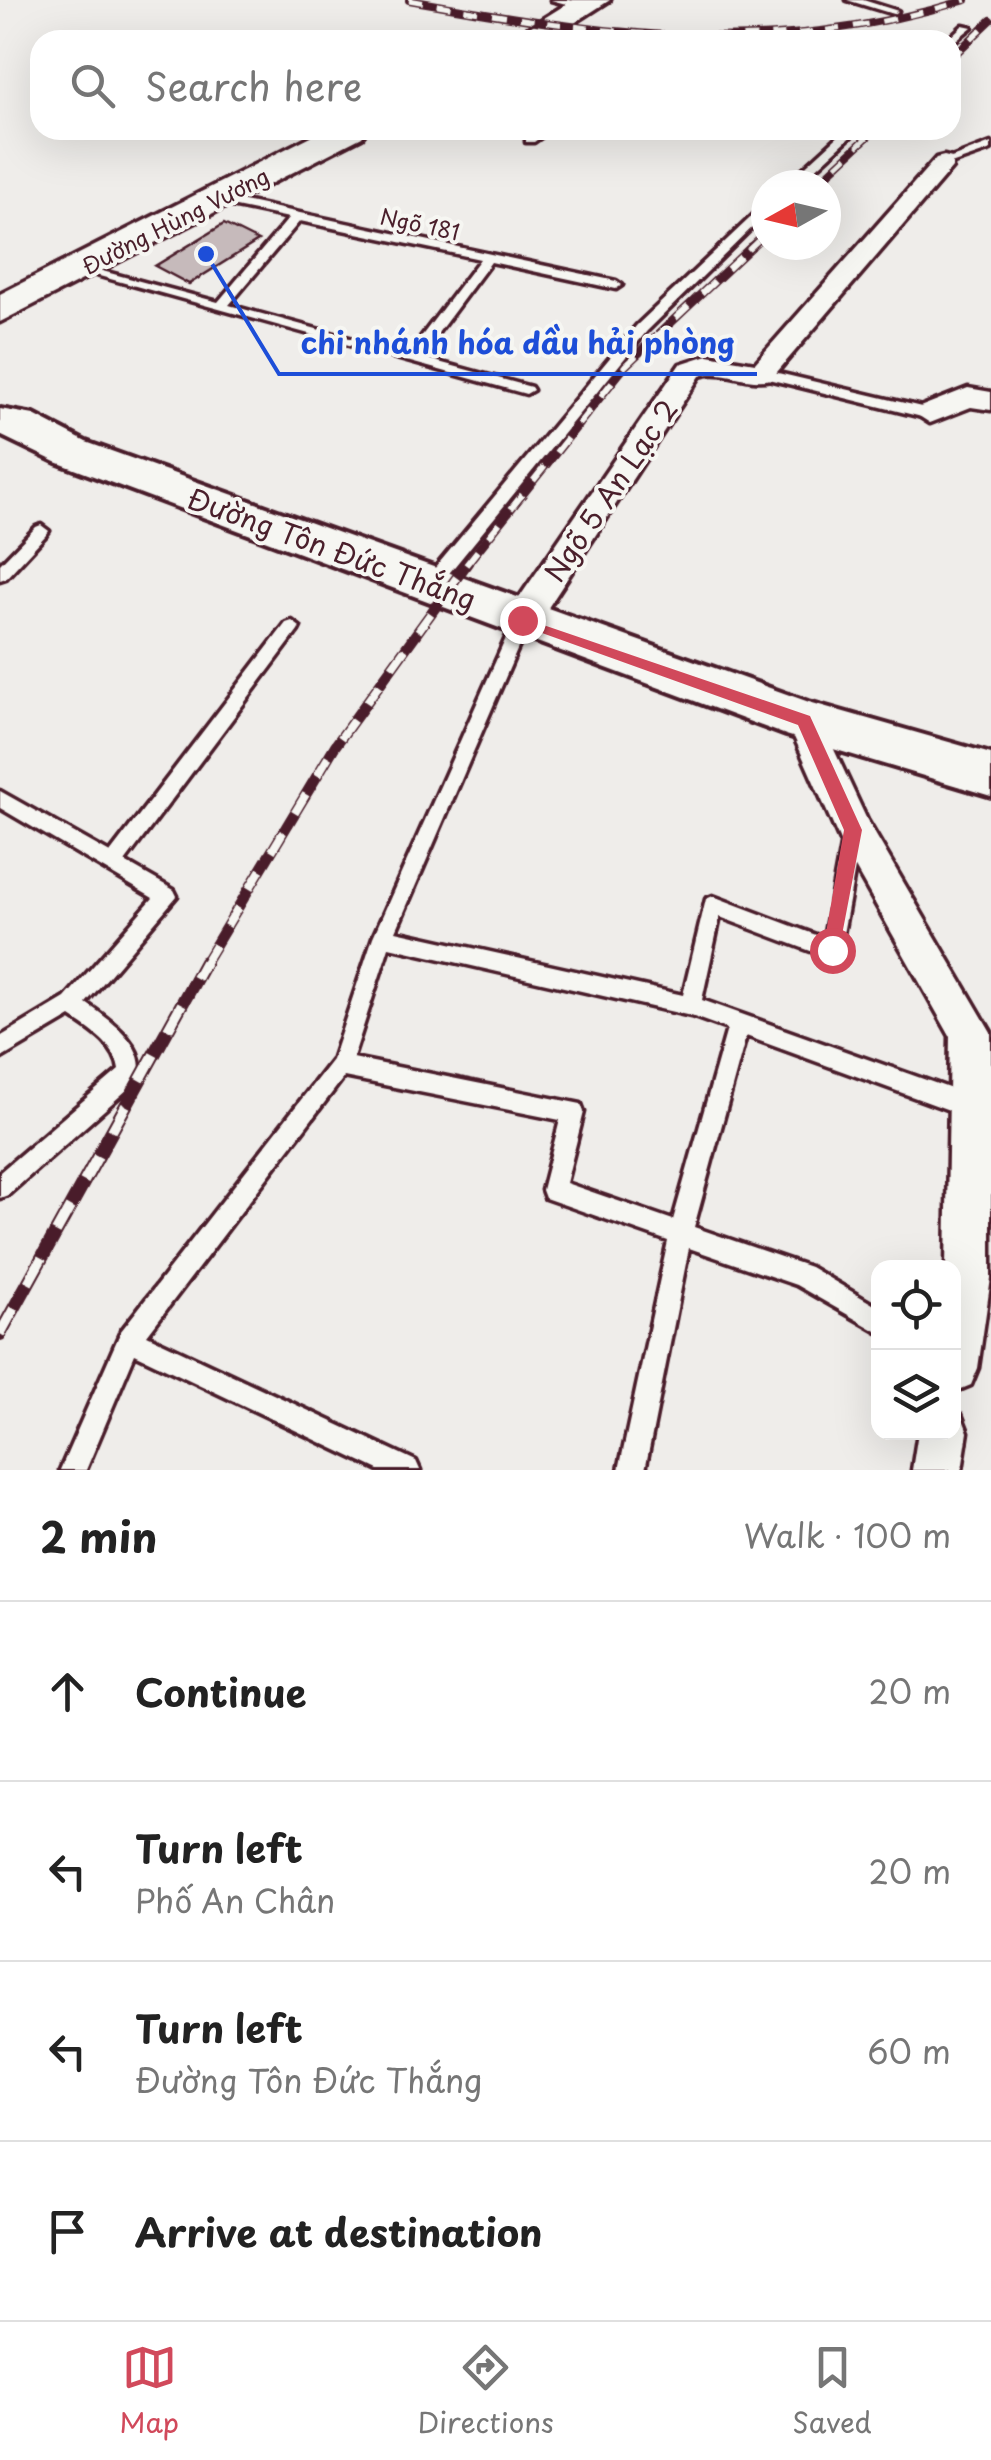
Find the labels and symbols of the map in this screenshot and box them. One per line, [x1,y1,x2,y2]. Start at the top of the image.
street label: Đường Hùng Vương [76,159,274,281]
north arrow [751,170,841,260]
street label: Ngõ 181 [377,199,463,247]
callout: chi nhánh hóa dầu hải phòng [279,314,757,374]
text: chi nhánh hóa dầu hải phòng [301,319,735,364]
street label: Ngõ 5 An Lạc 2 [533,390,687,590]
street label: Đường Tôn Đức Thắng [182,476,482,620]
route end [500,598,546,644]
route start [810,928,856,974]

